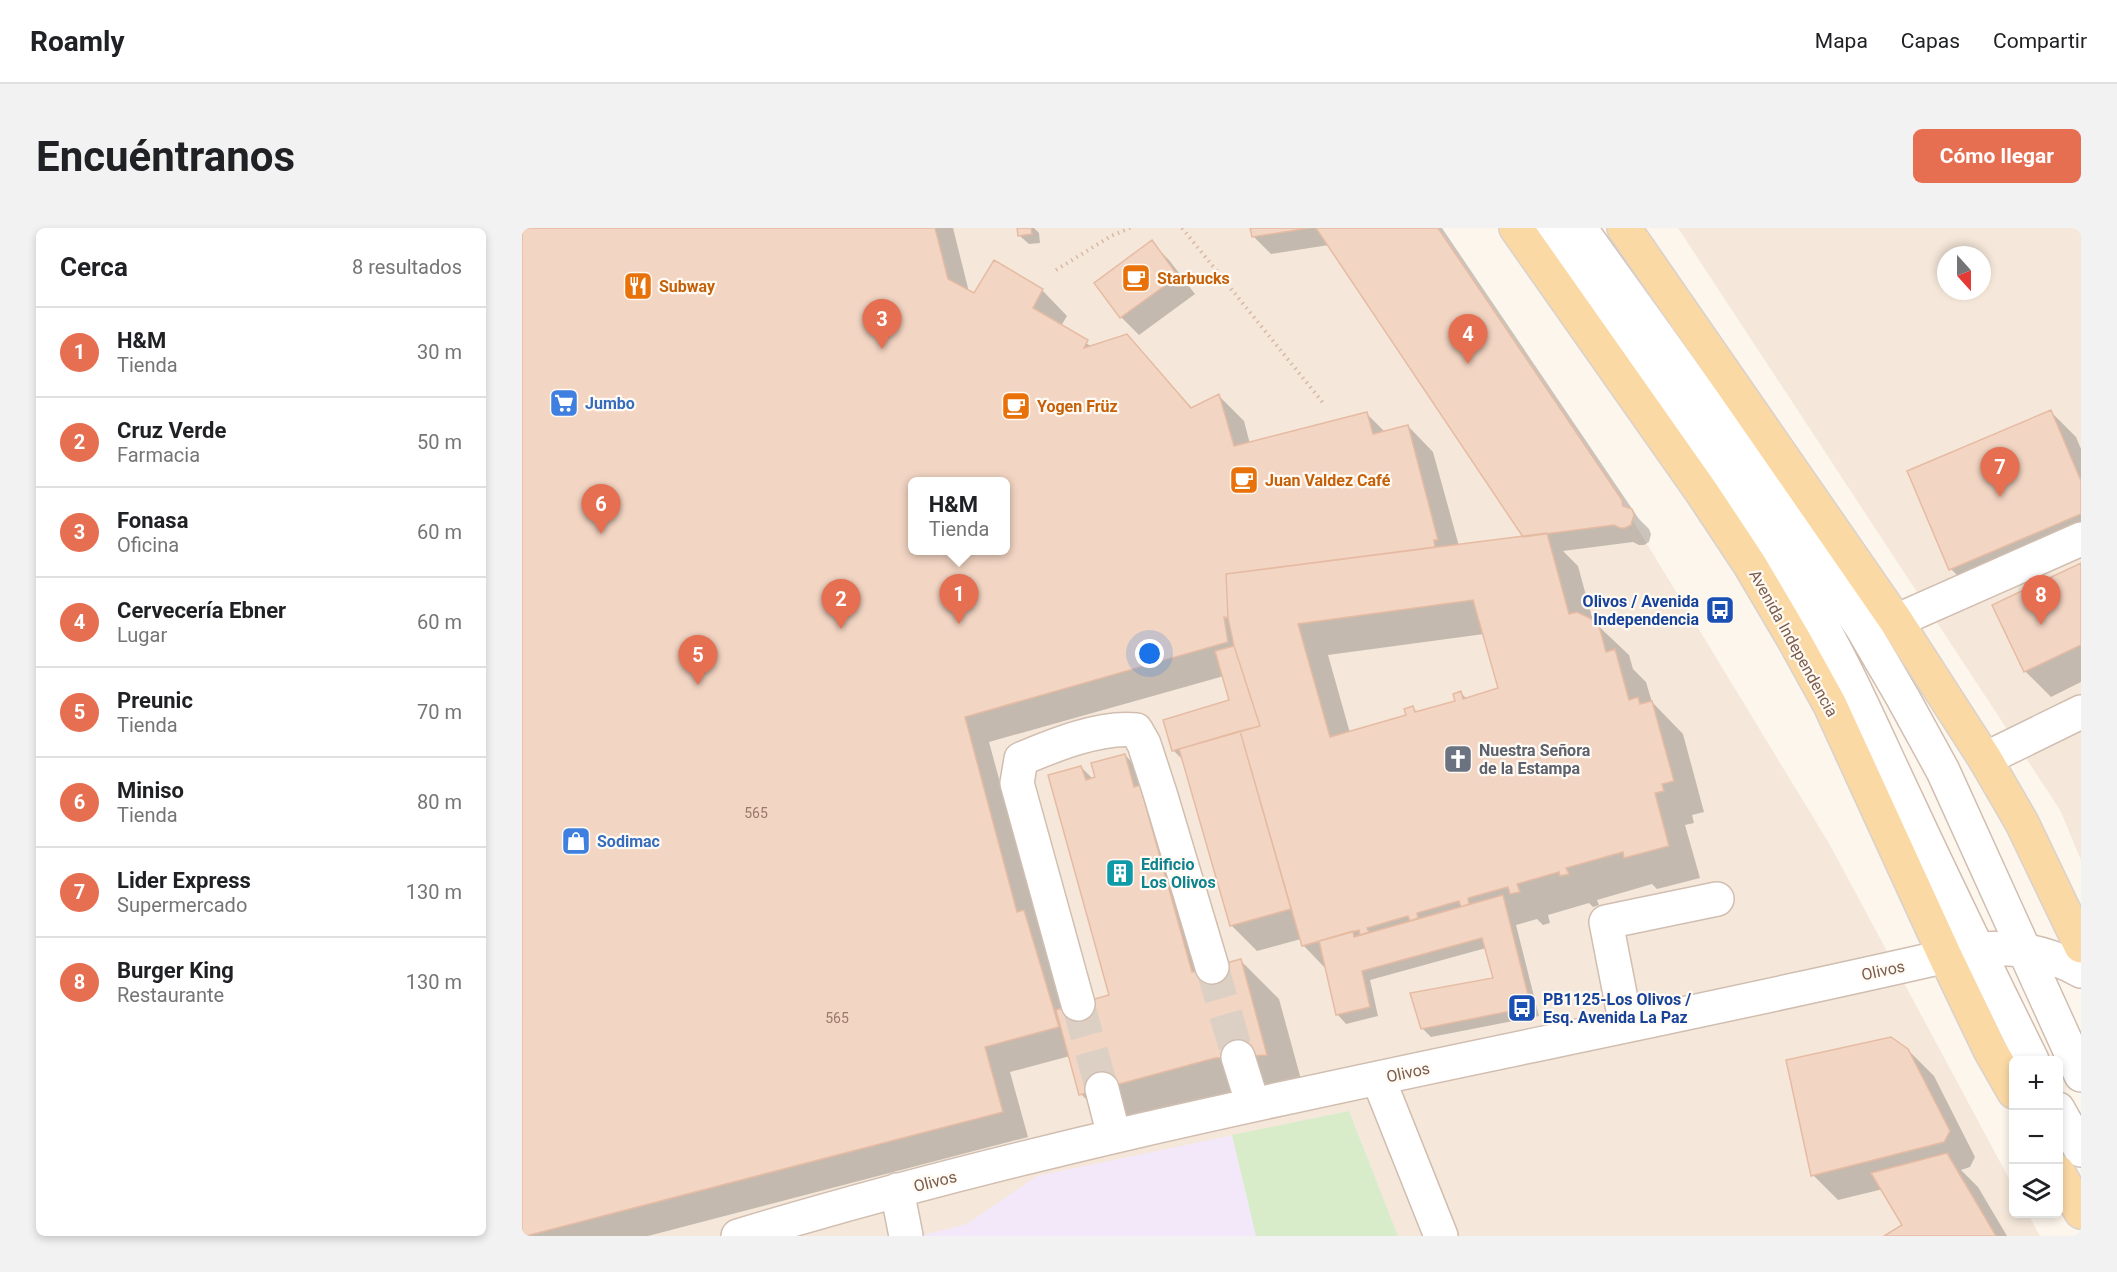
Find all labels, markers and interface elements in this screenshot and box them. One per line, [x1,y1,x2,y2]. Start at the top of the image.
text: Roamly [30,25,125,58]
text: Mapa [1815,29,1868,53]
text: Capas [1901,29,1960,53]
text: Compartir [1993,29,2087,53]
button: Cómo llegar [1913,129,2081,183]
text: Encuéntranos [36,132,295,181]
north arrow [1937,246,1991,300]
text: Cerca [60,252,128,282]
text: 8 resultados [352,255,462,279]
cafe icon: Starbucks [1120,262,1152,294]
place label: Starbucks [1157,269,1230,288]
restaurant icon: Subway [622,270,654,302]
place label: Subway [659,277,716,296]
pin: 3 [862,300,902,349]
pin: 4 [1448,314,1488,364]
text: H&M [117,328,166,353]
text: 1 [74,340,85,364]
text: 30 m [417,340,462,364]
text: Tienda [117,353,178,377]
supermarket icon: Jumbo [548,387,580,419]
cafe icon: Yogen Früz [1000,390,1032,422]
place label: Jumbo [585,394,635,413]
place label: Yogen Früz [1037,397,1118,416]
text: Cruz Verde [117,418,226,443]
text: 2 [74,430,85,454]
text: 50 m [417,430,462,454]
text: Farmacia [117,443,200,467]
pin: 7 [1980,448,2020,497]
cafe icon: Juan Valdez Café [1228,464,1260,496]
place label: Juan Valdez Café [1265,471,1391,490]
popup [908,477,1010,555]
pin: 6 [582,484,620,534]
text: H&M [929,492,978,517]
text: Fonasa [117,508,188,533]
text: Tienda [929,517,989,541]
text: 3 [74,520,85,544]
text: 60 m [417,520,462,544]
text: Oficina [117,533,179,557]
street label: Avenida Independencia [1745,567,1842,720]
pin: 1 [940,574,978,624]
pin: 8 [2022,576,2060,625]
pin: 2 [822,580,860,629]
place label: Olivos / Avenida Independencia [1583,592,1699,629]
bus stop icon: Olivos / Avenida Independencia [1704,594,1736,626]
text: Cervecería Ebner [117,598,286,623]
text: 4 [74,610,85,634]
text: 60 m [417,610,462,634]
text: Lugar [117,623,167,647]
pin: 5 [678,636,717,685]
your location [1135,639,1164,668]
text: Preunic [117,688,193,713]
text: 5 [74,700,85,724]
text: 70 m [417,700,462,724]
text: Tienda [117,713,178,737]
place label: Nuestra Señora de la Estampa [1479,741,1591,778]
church icon: Nuestra Señora de la Estampa [1442,743,1474,775]
text: Miniso [117,778,184,803]
text: 6 [74,790,85,814]
text: 80 m [417,790,462,814]
text: Tienda [117,803,178,827]
house number: 565 [744,805,768,821]
shop icon: Sodimac [560,825,592,857]
place label: Sodimac [597,832,660,851]
place label: Edificio Los Olivos [1141,855,1216,892]
building icon: Edificio Los Olivos [1104,857,1136,889]
text: Lider Express [117,868,251,893]
text: 7 [74,880,85,904]
text: 130 m [406,880,462,904]
text: Supermercado [117,893,247,917]
street label: Olivos [1860,957,1907,984]
text: Burger King [117,958,234,983]
text: 8 [74,970,85,994]
text: 130 m [406,970,462,994]
text: Restaurante [117,983,224,1007]
place label: PB1125-Los Olivos / Esq. Avenida La Paz [1543,990,1691,1027]
bus stop icon: PB1125-Los Olivos / Esq. Avenida La Paz [1506,992,1538,1024]
house number: 565 [825,1010,849,1026]
map controls [2009,1056,2063,1218]
button: + [2009,1056,2063,1110]
street label: Olivos [1385,1059,1432,1086]
button: − [2009,1110,2063,1164]
button: layers [2009,1164,2063,1218]
street label: Olivos [912,1167,959,1196]

